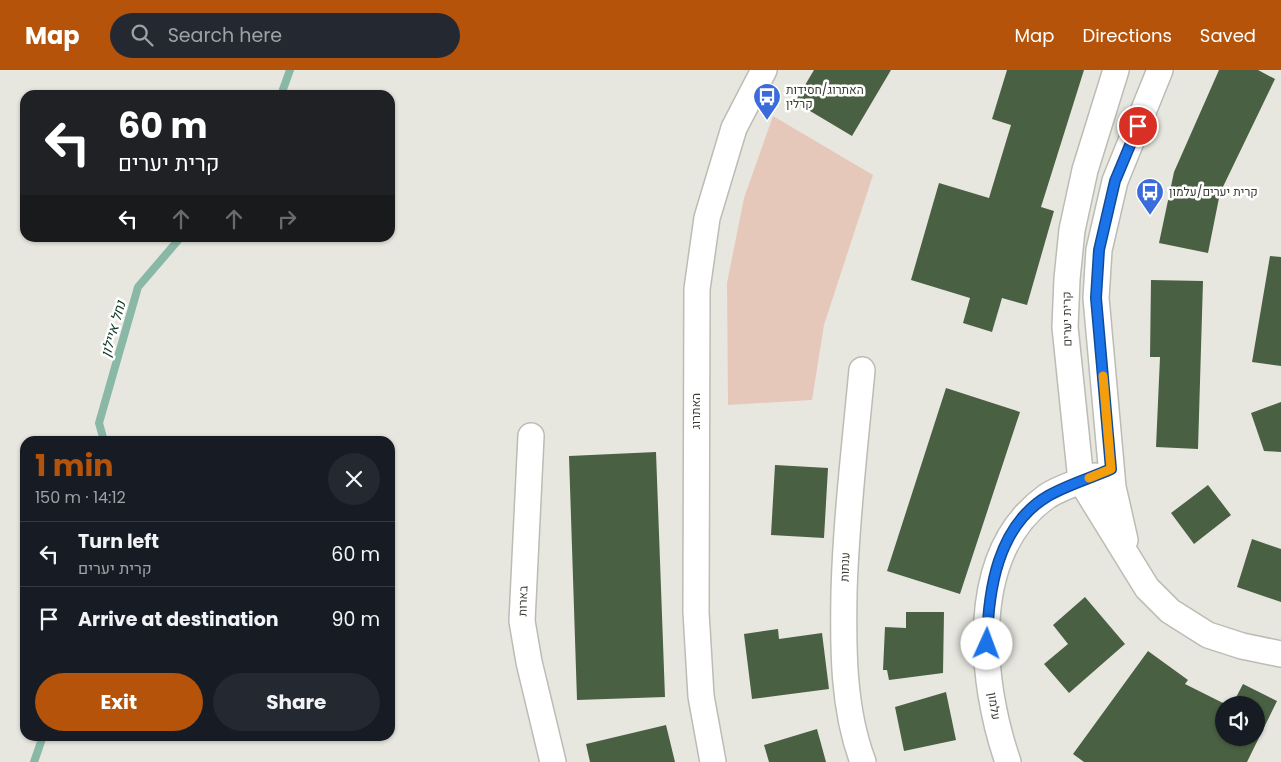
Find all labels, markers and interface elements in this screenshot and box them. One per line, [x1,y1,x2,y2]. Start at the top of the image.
search box [110,13,460,58]
text: Map [25,19,80,52]
icon: search [128,21,156,49]
text: Search here [168,22,282,49]
text: Map [1015,23,1054,48]
text: Directions [1082,23,1172,48]
text: Saved [1200,23,1256,48]
place label: האתרוג/חסידות קרלין [786,81,864,112]
bus stop icon: האתרוג/חסידות קרלין [752,82,782,121]
text: 60 m [118,101,208,150]
pin [1117,105,1159,147]
icon: left [35,110,100,175]
icon: arrive [1124,112,1152,140]
text: קרית יערים [118,148,220,179]
bus stop icon: קרית יערים/עלמון [1135,177,1165,216]
place label: קרית יערים/עלמון [1169,183,1258,200]
icon: left [114,205,142,233]
icon: ahead [167,205,195,233]
icon: ahead [220,205,248,233]
icon: right [273,205,301,233]
street label: קרית יערים [1058,291,1075,347]
water label: נחל איילון [95,298,131,359]
street label: האתרוג [687,393,704,429]
text: 1 min [35,444,113,487]
button: close [328,453,380,505]
text: 150 m · 14:12 [35,486,126,509]
text: Turn left [78,528,159,555]
icon: left [35,540,63,568]
text: 60 m [331,541,380,568]
street label: ענתות [835,552,854,582]
text: קרית יערים [78,557,152,580]
street label: בארות [513,585,532,617]
icon: arrive [35,605,63,633]
text: Arrive at destination [78,606,279,633]
text: 90 m [331,606,380,633]
position arrow [960,617,1012,669]
button: Exit [35,673,203,731]
button: Share [213,673,380,731]
street label: עלמון [984,691,1005,721]
map controls [1215,696,1265,746]
button: sound [1215,696,1265,746]

